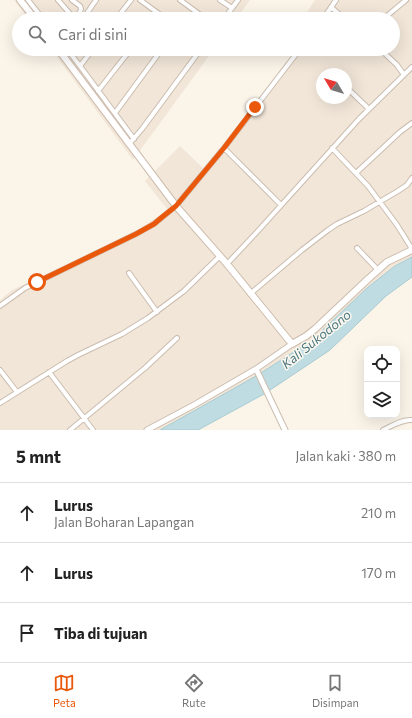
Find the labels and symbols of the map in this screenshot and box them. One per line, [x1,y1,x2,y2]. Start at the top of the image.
north arrow [316,68,352,104]
route end [246,98,264,116]
route start [28,273,46,291]
water label: Kali Sukodono [278,306,354,372]

